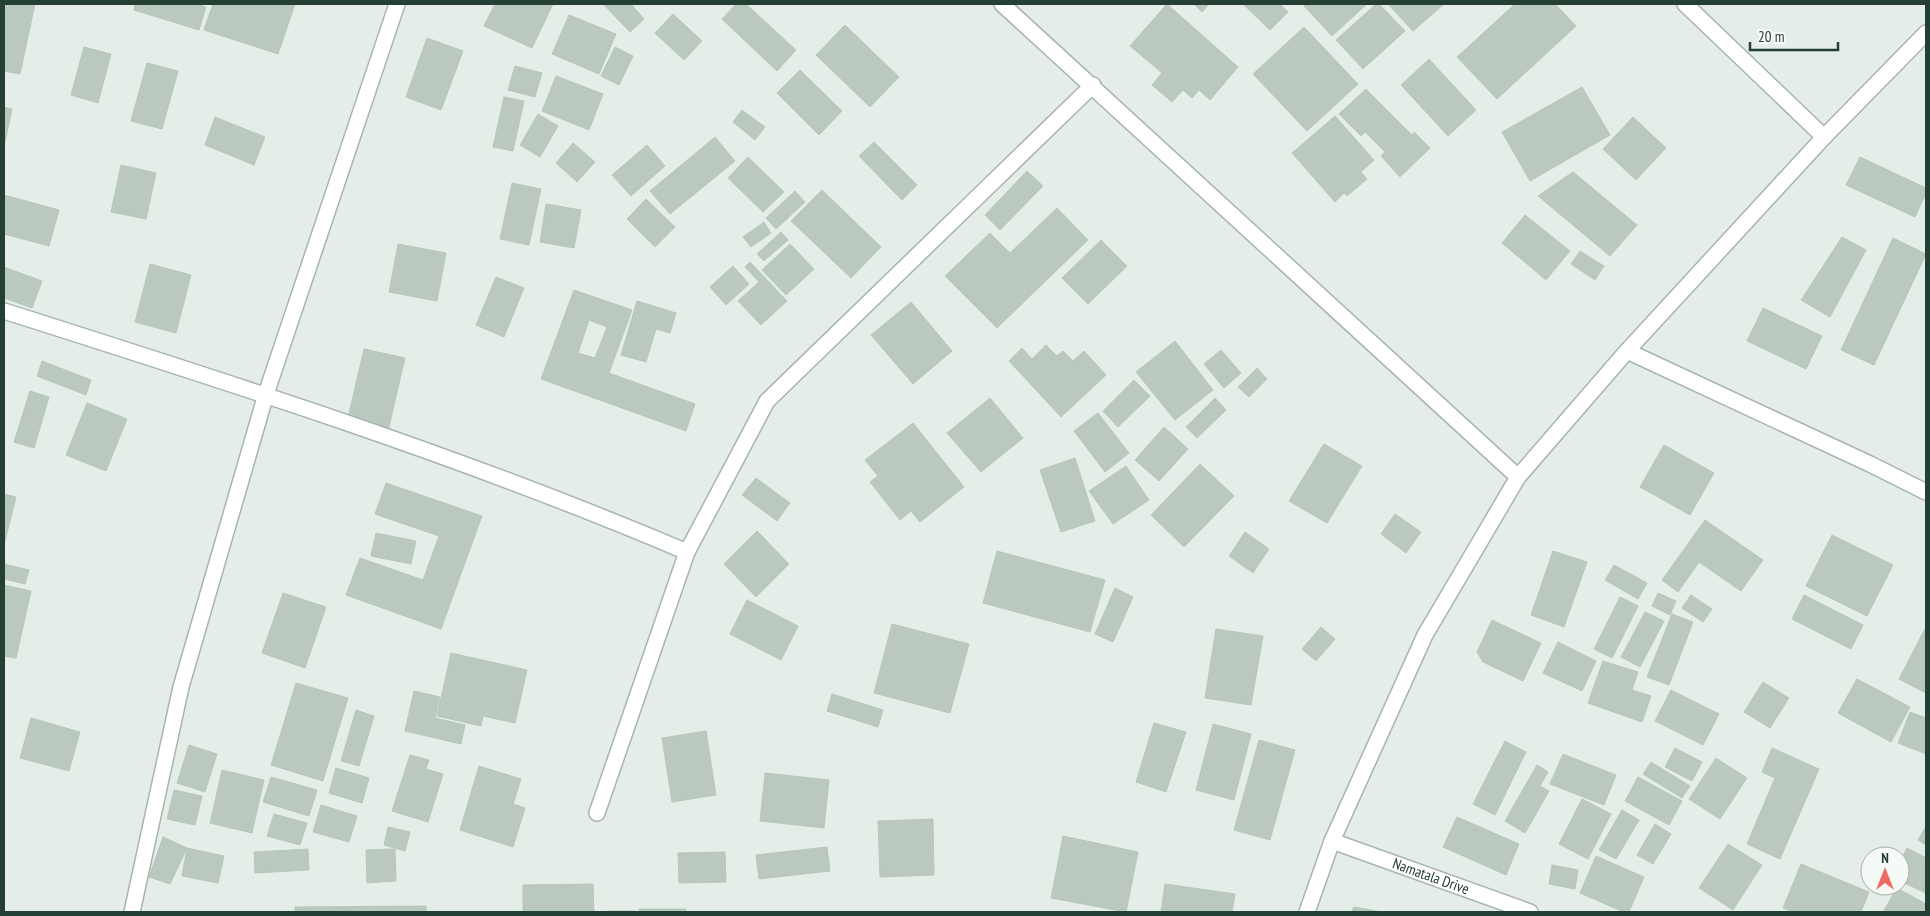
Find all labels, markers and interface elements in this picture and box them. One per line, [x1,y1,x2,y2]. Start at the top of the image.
scale bar [1750,20,1838,52]
text: 20 m [1758,27,1784,46]
north arrow [1860,846,1910,896]
text: N [1881,849,1889,867]
street label: Namatala Drive [1390,854,1472,898]

